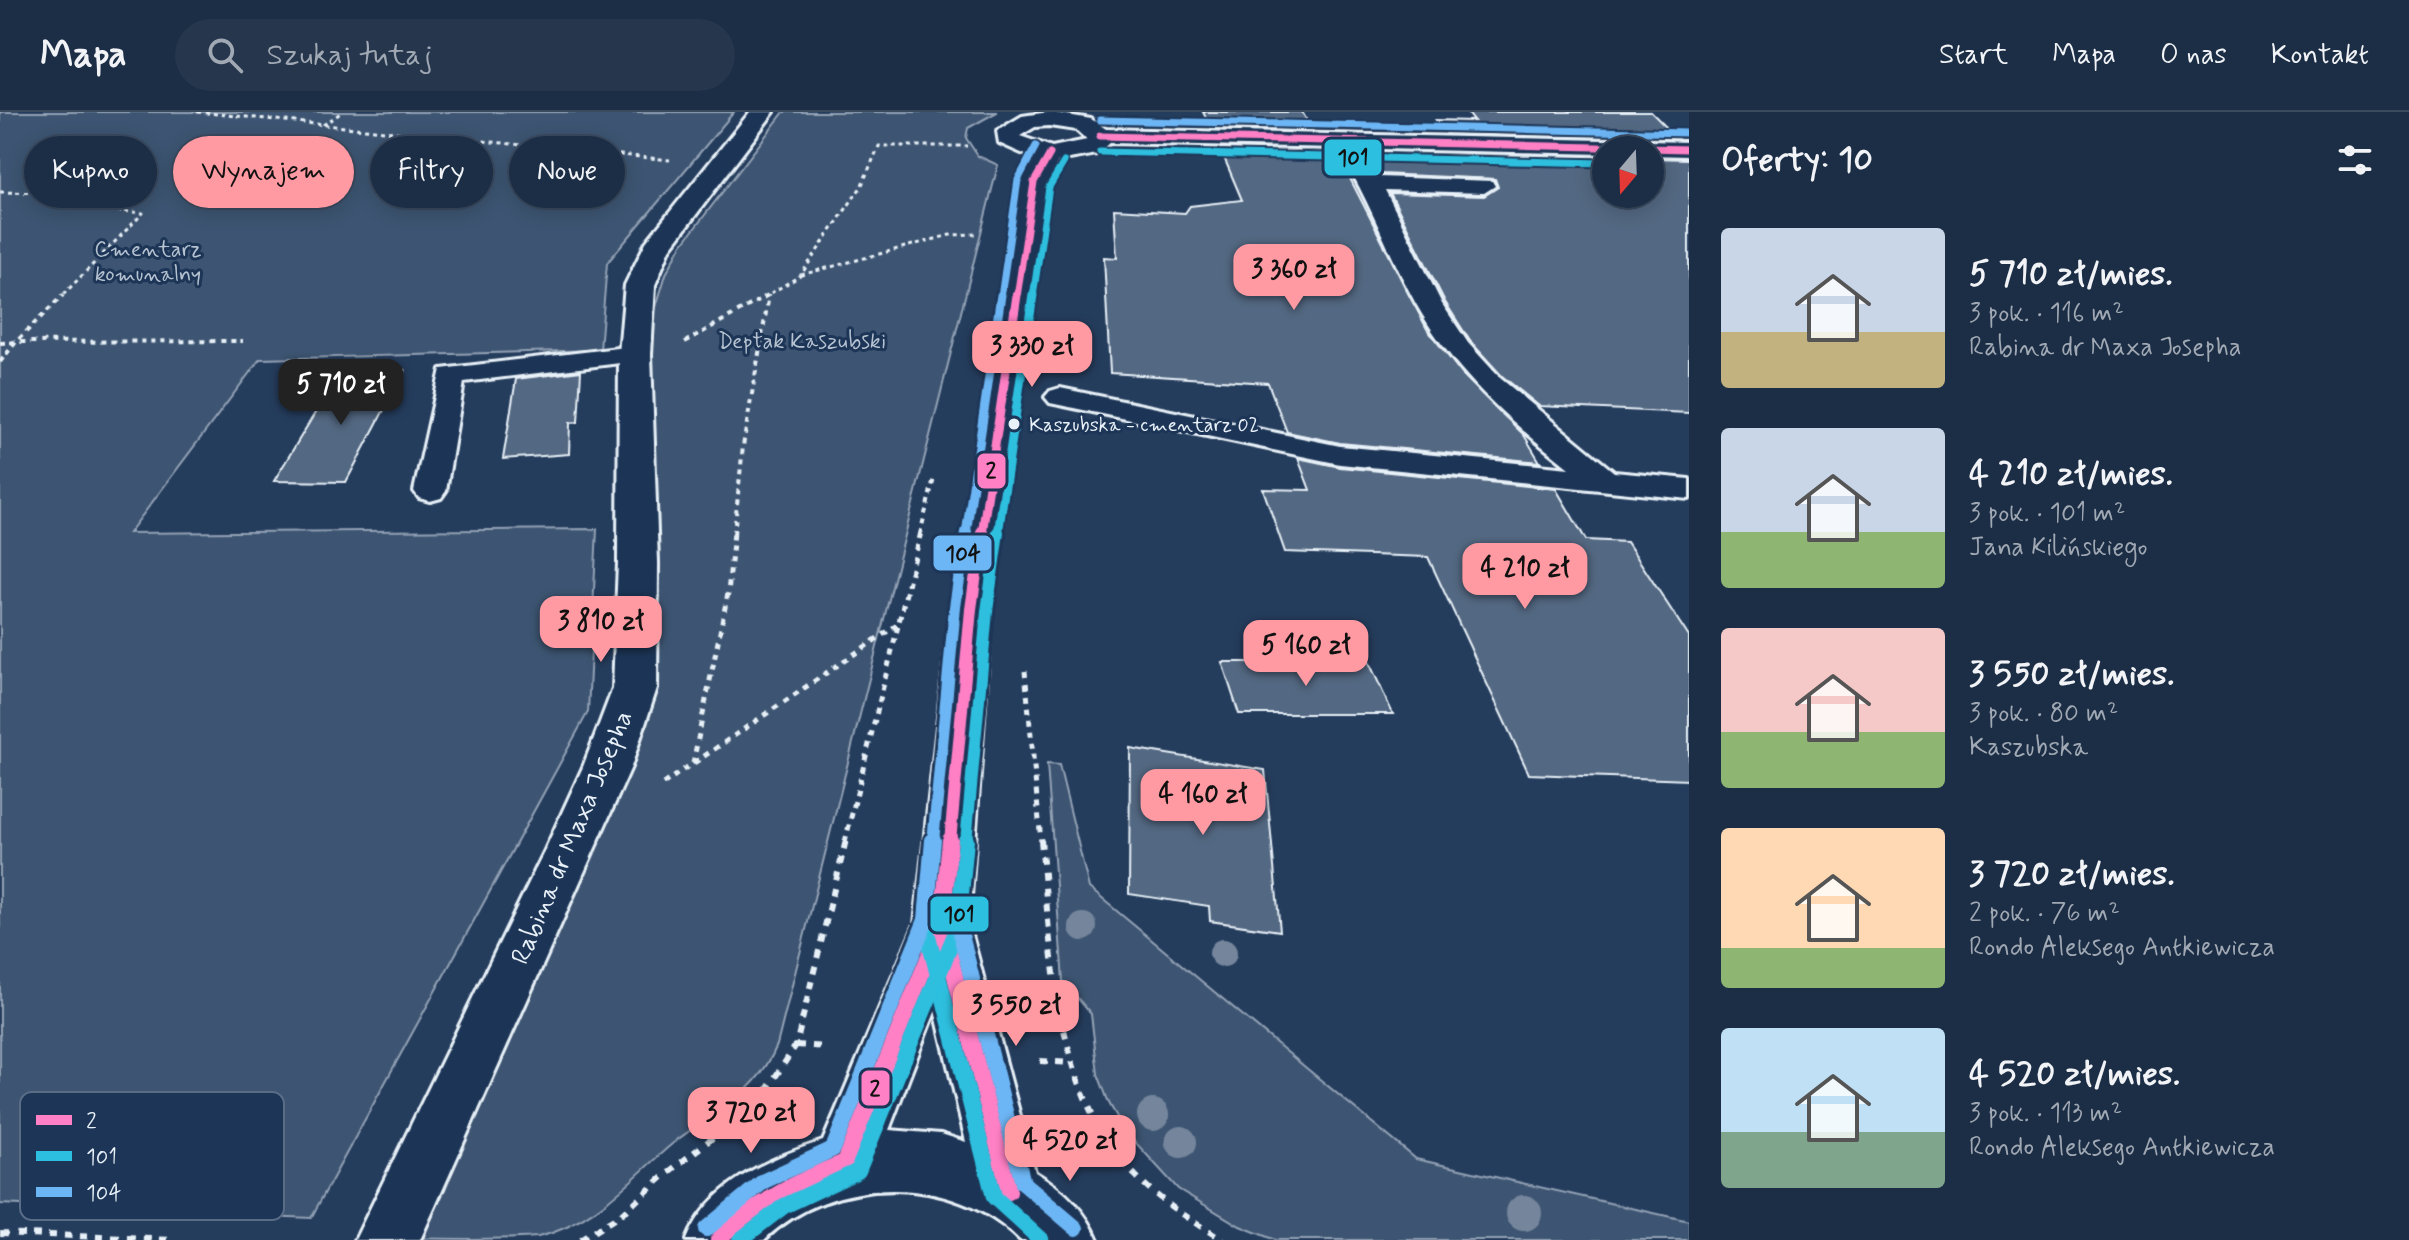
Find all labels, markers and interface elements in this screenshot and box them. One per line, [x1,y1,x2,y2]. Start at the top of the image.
search box [175,19,735,91]
text: Mapa [40,31,127,80]
icon: search [203,33,247,77]
text: Szukaj tutaj [267,36,433,75]
text: Start [1939,37,2008,74]
text: Mapa [2052,37,2116,74]
text: O nas [2160,37,2227,74]
text: Kontakt [2271,37,2369,74]
chip: Kupno [24,136,157,208]
chip: Wynajem [173,136,354,208]
chip: Filtry [370,136,493,208]
chip: Nowe [509,136,625,208]
north arrow [1592,136,1664,208]
map controls [1592,136,1664,208]
line badge: 101 [1323,138,1383,177]
text: Oferty: 10 [1721,138,1873,183]
icon: filters [2333,138,2377,182]
text: 101 [1338,145,1368,173]
park label: Cmentarz komunalny [94,236,202,289]
pin: 3 360 zł [1211,244,1377,312]
text: 5 710 zł/mies. [1969,252,2173,297]
text: 3 360 zł [1251,253,1337,287]
icon: home [1785,260,1881,356]
text: 3 pok. · 116 m² [1969,297,2124,331]
pin: 3 330 zł [949,321,1115,389]
park label: Deptak Kaszubski [718,328,886,356]
text: 3 330 zł [990,330,1074,364]
text: Rabina dr Maxa Josepha [1969,331,2242,365]
pin: 5 710 zł [258,359,424,427]
text: 5 710 zł [296,368,386,402]
place label: Kaszubska - cmentarz 02 [1029,412,1259,439]
marker: Kaszubska - cmentarz 02 [1006,416,1022,432]
line badge: 2 [976,452,1007,490]
text: 4 210 zł/mies. [1969,452,2173,497]
text: 2 [986,458,997,486]
icon: home [1785,460,1881,556]
text: 3 pok. · 101 m² [1969,497,2125,531]
text: Jana Kilińskiego [1969,531,2148,565]
line badge: 104 [932,534,993,572]
text: 104 [945,541,981,569]
pin: 4 210 zł [1442,543,1608,611]
text: 4 210 zł [1480,552,1570,586]
pin: 3 810 zł [518,596,684,664]
text: 3 810 zł [558,605,644,639]
pin: 5 160 zł [1223,620,1389,688]
text: 5 160 zł [1261,629,1351,663]
text: 3 550 zł/mies. [1969,652,2174,697]
icon: home [1785,660,1881,756]
text: 3 pok. · 80 m² [1969,697,2118,731]
street label: Rabina dr Maxa Josepha [504,706,642,970]
text: Kaszubska [1969,731,2088,765]
pin: 4 160 zł [1120,769,1286,837]
text: 4 160 zł [1159,778,1247,812]
text: 3 720 zł/mies. [1969,852,2175,897]
icon: home [1785,860,1881,956]
line badge: 101 [929,895,990,933]
text: 2 pok. · 76 m² [1969,897,2120,931]
text: 101 [944,902,974,930]
text: Rondo Aleksego Antkiewicza [1969,931,2275,965]
pin: 3 550 zł [933,980,1099,1048]
text: 3 550 zł [971,989,1061,1023]
text: 4 520 zł/mies. [1969,1052,2180,1097]
icon: home [1785,1060,1881,1156]
line badge: 2 [860,1069,891,1107]
text: 2 [870,1076,881,1104]
pin: 3 720 zł [668,1087,834,1155]
legend [20,1092,284,1220]
text: 3 720 zł [706,1096,796,1130]
text: 3 pok. · 113 m² [1969,1097,2122,1131]
text: 2 [86,1108,97,1136]
pin: 4 520 zł [987,1115,1153,1183]
text: 4 520 zł [1023,1124,1117,1158]
text: Rondo Aleksego Antkiewicza [1969,1131,2275,1165]
text: 101 [86,1144,117,1172]
text: 104 [86,1180,121,1208]

